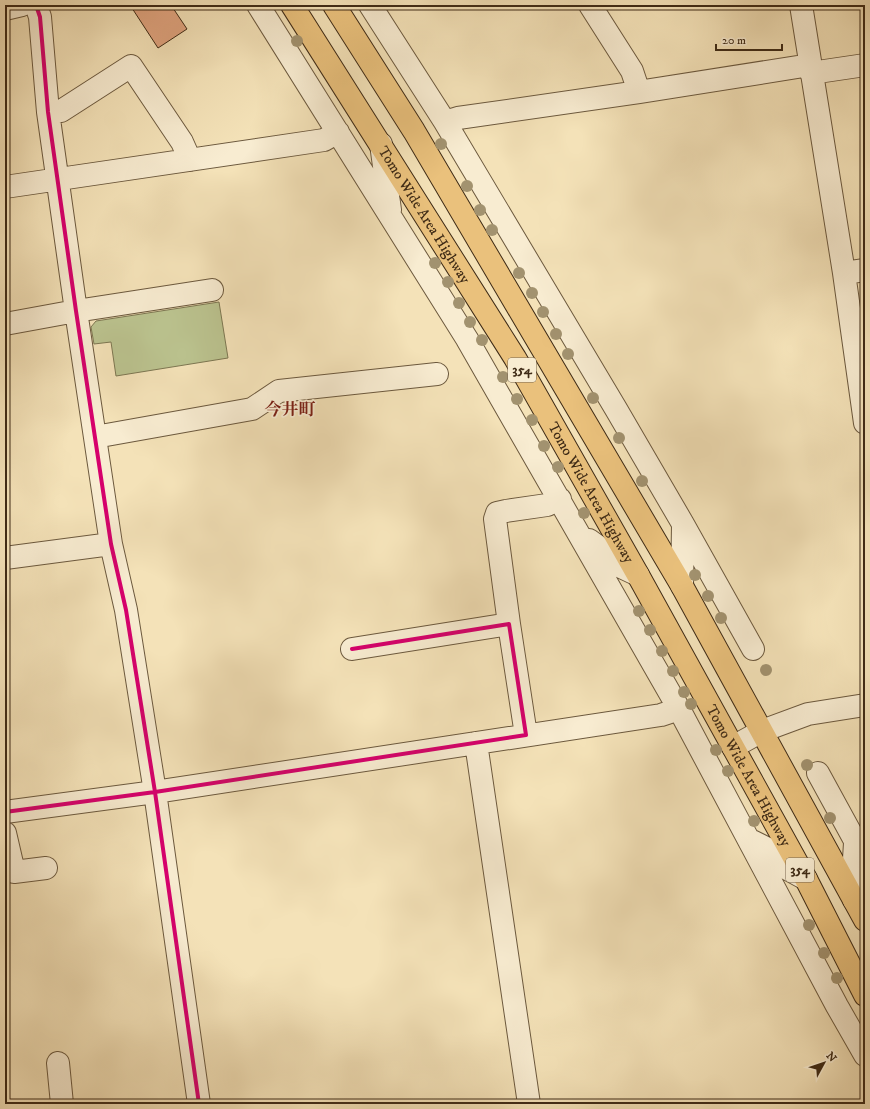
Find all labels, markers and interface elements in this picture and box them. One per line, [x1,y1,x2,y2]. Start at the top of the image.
scale bar [716,26,782,52]
text: 20 m [722,33,746,48]
street label: Tomo Wide Area Highway [374,142,475,288]
road number: 354 [508,358,536,382]
district label: 今井町 [265,399,316,421]
street label: Tomo Wide Area Highway [544,419,639,567]
street label: Tomo Wide Area Highway [702,701,796,850]
road number: 354 [786,858,814,882]
north arrow [804,1043,844,1083]
text: N [823,1049,839,1065]

